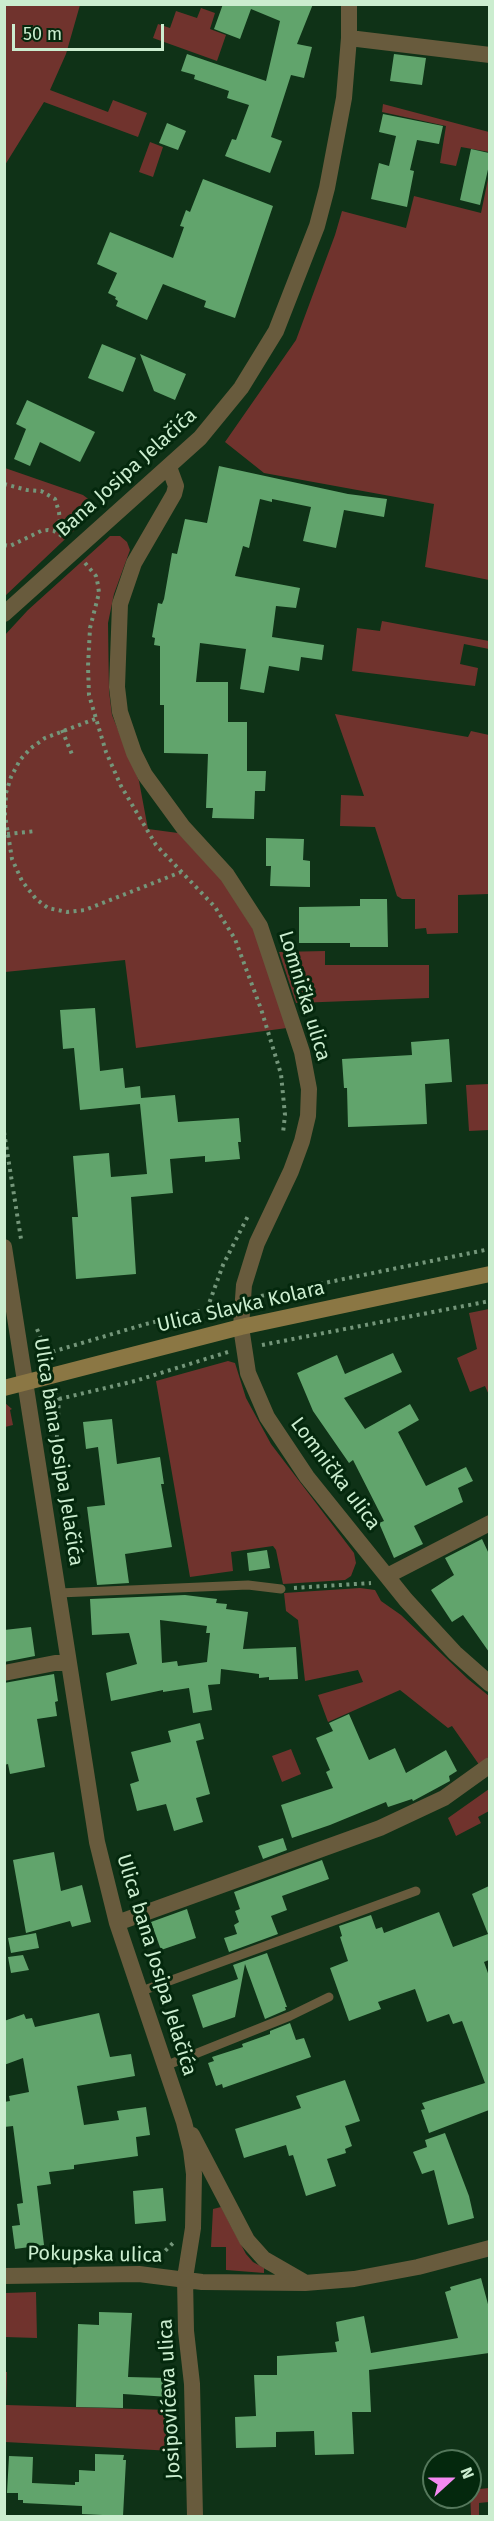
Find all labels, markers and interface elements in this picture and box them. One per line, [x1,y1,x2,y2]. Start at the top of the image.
scale bar [15,12,166,50]
text: 50 m [23,23,62,45]
street label: Bana Josipa Jelačića [52,404,202,542]
street label: Lomnička ulica [273,928,335,1064]
street label: Ulica Slavka Kolara [155,1276,327,1338]
street label: Ulica bana Josipa Jelačića [28,1336,88,1568]
street label: Lomnička ulica [285,1413,385,1535]
street label: Ulica bana Josipa Jelačića [111,1851,201,2079]
street label: Pokupska ulica [27,2242,163,2268]
street label: Josipovićeva ulica [154,2318,186,2480]
north arrow [422,2449,482,2509]
text: N [457,2465,478,2481]

